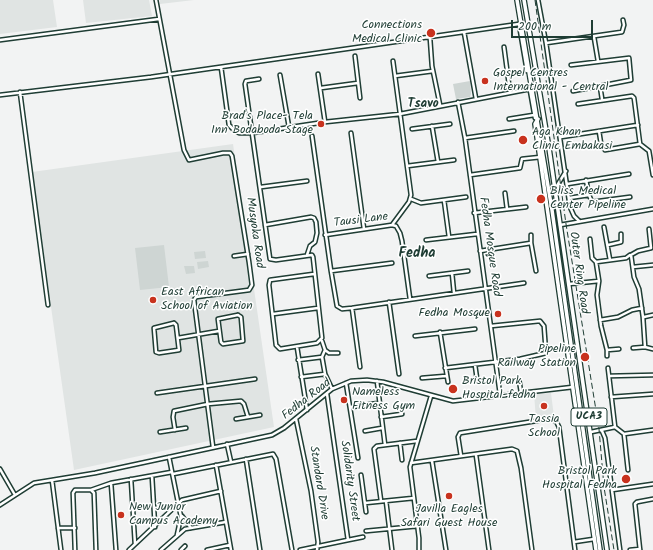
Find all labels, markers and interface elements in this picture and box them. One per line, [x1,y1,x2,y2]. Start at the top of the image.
scale bar [513,12,595,38]
text: 200 m [518,17,551,36]
place label: Connections Medical Clinic [352,19,422,47]
marker: Connections Medical Clinic [425,27,437,39]
place label: Gospel Centres International - Central [493,67,608,95]
marker: Gospel Centres International - Central [480,76,490,86]
district label: Tsavo [407,97,439,113]
place label: Brad's Place- Tela Inn Bodaboda Stage [211,110,313,138]
marker: Brad's Place- Tela Inn Bodaboda Stage [316,119,326,129]
place label: Aga Khan Clinic Embakasi [532,126,612,154]
marker: Aga Khan Clinic Embakasi [517,134,529,146]
place label: Bliss Medical Center Pipeline [550,185,626,213]
marker: Bliss Medical Center Pipeline [535,193,547,205]
street label: Fedha Mosque Road [475,196,503,298]
street label: Musyoka Road [242,197,266,269]
street label: Tausi Lane [333,211,389,231]
street label: Outer Ring Road [565,231,591,315]
district label: Fedha [399,247,435,263]
place label: East African School of Aviation [161,286,253,314]
marker: East African School of Aviation [148,295,158,305]
place label: Fedha Mosque [419,307,490,321]
marker: Fedha Mosque [493,309,503,319]
place label: Pipeline Railway Station [497,343,576,371]
marker: Pipeline Railway Station [579,351,591,363]
place label: Bristol Park Hospital-fedha [462,375,536,403]
street label: Fedha Road [279,376,335,424]
marker: Bristol Park Hospital-fedha [447,383,459,395]
place label: Nameless Fitness Gym [352,386,415,414]
marker: Nameless Fitness Gym [339,395,349,405]
marker: Tassia School [539,401,549,411]
road number: UCA3 [571,408,607,426]
place label: Tassia School [528,413,560,441]
street label: Solidarity Street [336,440,362,522]
street label: Standard Drive [305,445,331,521]
place label: Bristol Park Hospital Fedha [542,465,617,493]
marker: Bristol Park Hospital Fedha [620,473,632,485]
marker: Javilla Eagles Safari Guest House [444,491,454,501]
place label: New Junior Campus Academy [129,501,218,529]
place label: Javilla Eagles Safari Guest House [401,503,497,531]
marker: New Junior Campus Academy [116,510,126,520]

